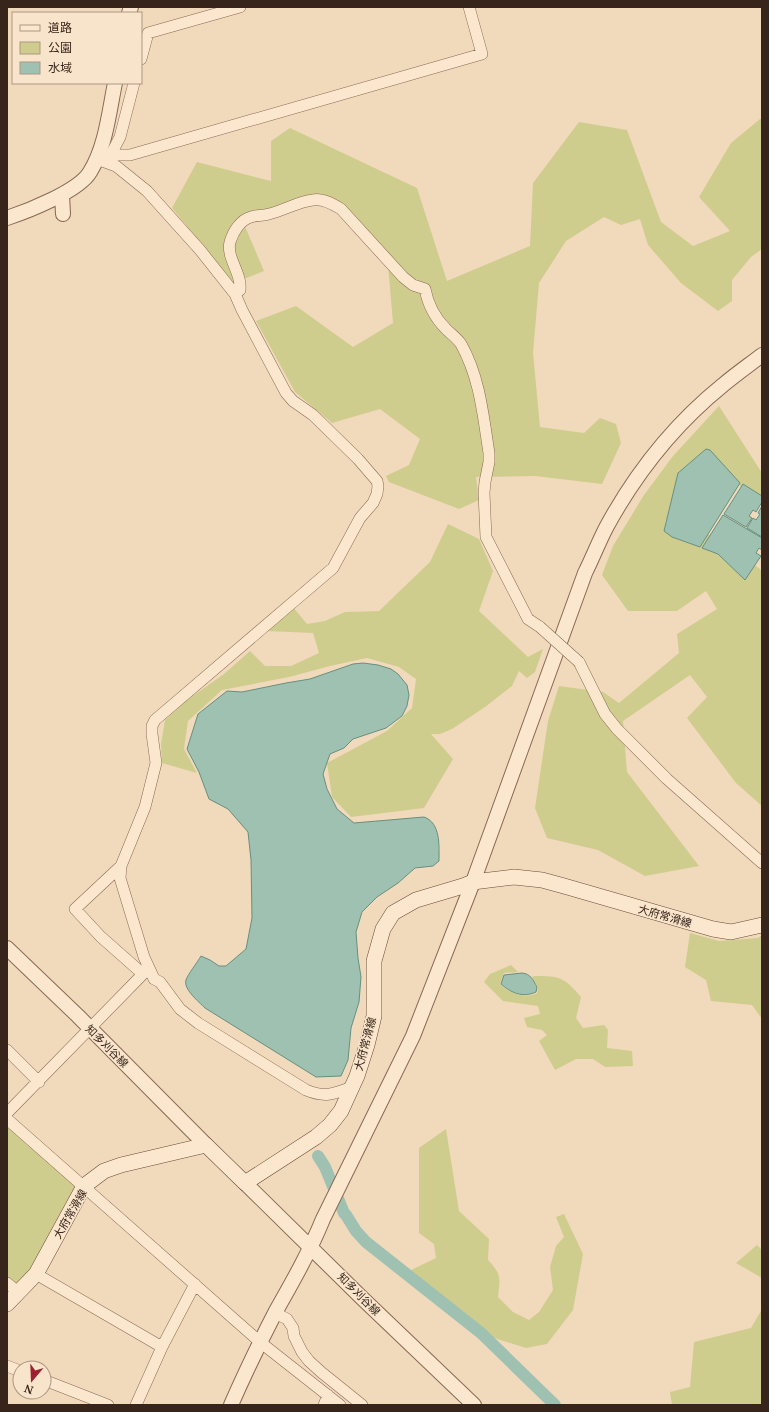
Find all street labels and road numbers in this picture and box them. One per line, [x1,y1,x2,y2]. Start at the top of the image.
street label: 大府常滑線 [637,901,694,930]
street label: 大府常滑線 [350,1015,379,1072]
street label: 知多刈谷線 [83,1021,132,1070]
street label: 大府常滑線 [49,1186,90,1241]
street label: 知多刈谷線 [335,1269,384,1318]

